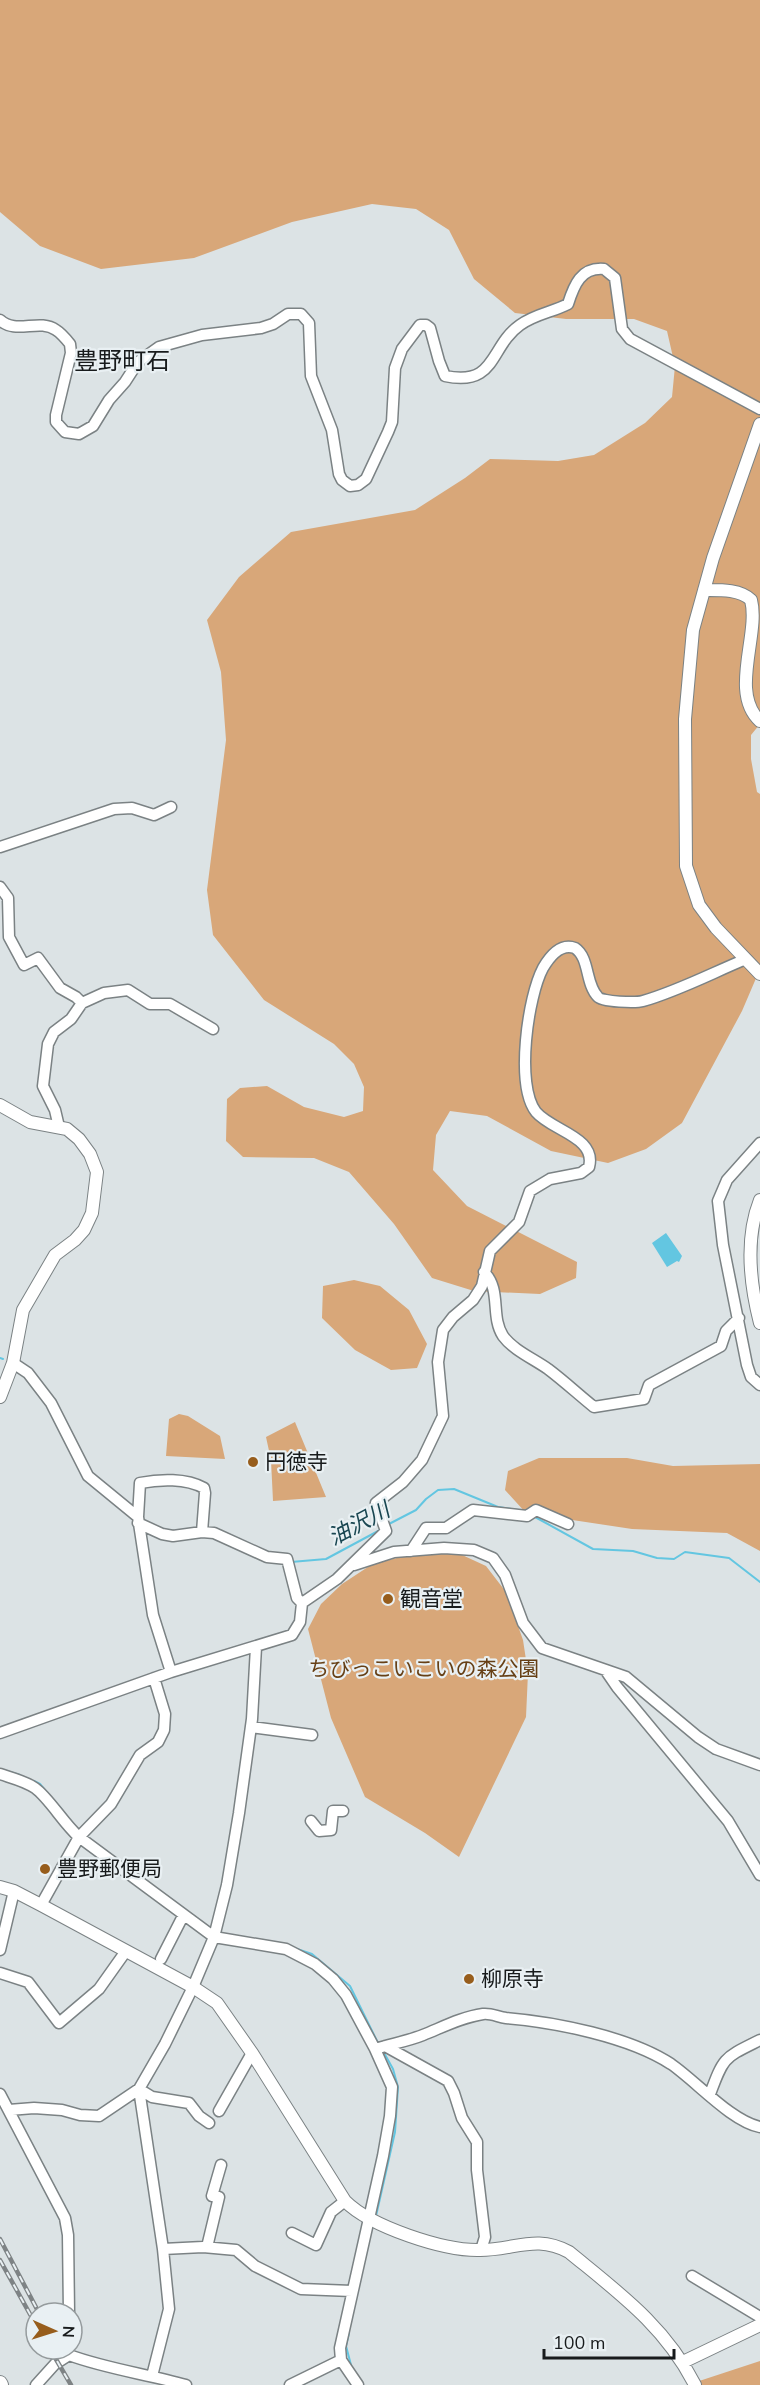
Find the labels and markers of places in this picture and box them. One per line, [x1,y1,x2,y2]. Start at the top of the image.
place label: 円徳寺 [265,1448,328,1476]
marker: 円徳寺 [246,1455,260,1469]
place label: 観音堂 [400,1585,463,1613]
marker: 観音堂 [381,1592,395,1606]
place label: 豊野郵便局 [57,1855,162,1883]
marker: 豊野郵便局 [38,1862,52,1876]
place label: 柳原寺 [481,1965,544,1993]
marker: 柳原寺 [462,1972,476,1986]

